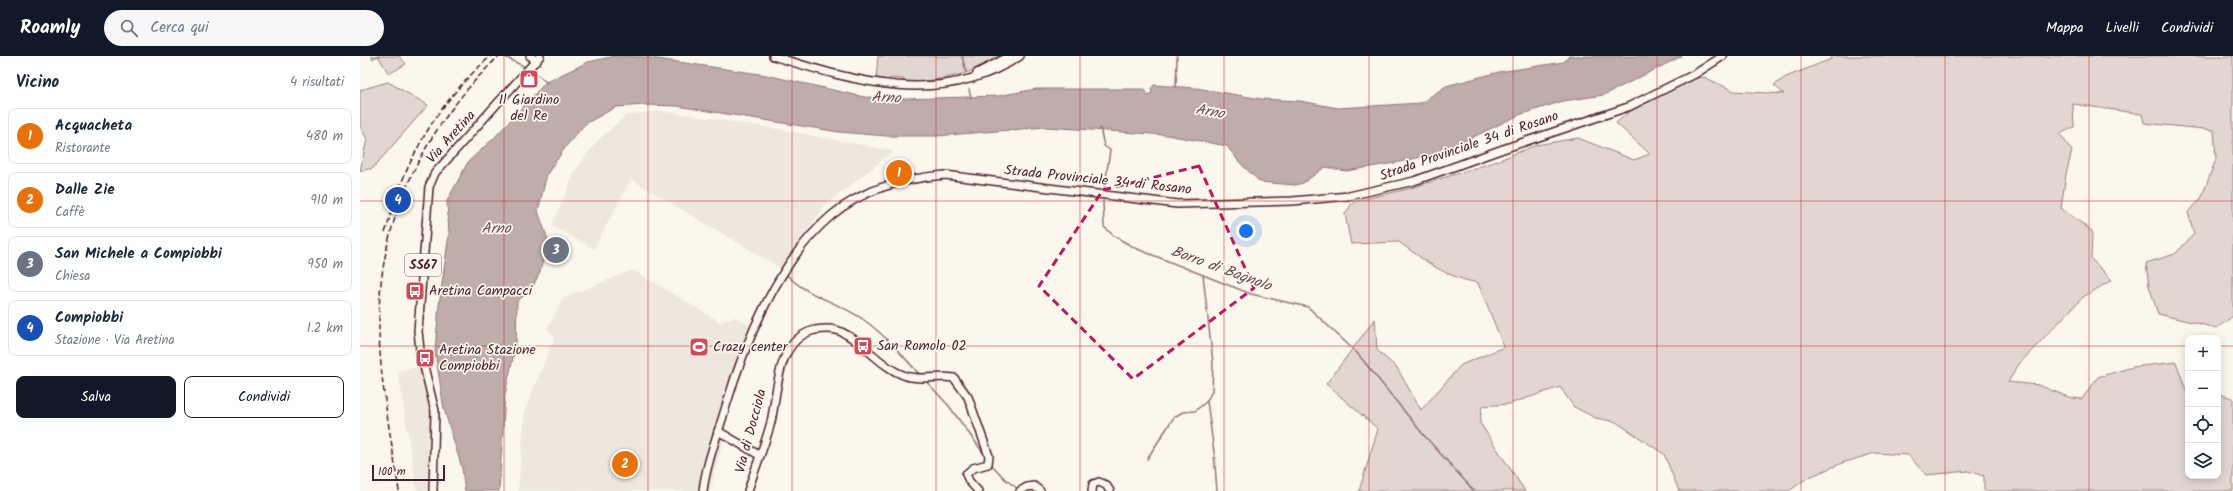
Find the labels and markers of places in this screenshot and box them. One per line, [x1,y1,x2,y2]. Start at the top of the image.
shop icon: Il Giardino del Re [518,68,540,90]
place label: Il Giardino del Re [499,89,559,127]
pin: 1 [886,158,912,188]
pin: 4 [385,185,411,215]
pin: 3 [543,235,569,265]
bus stop icon: Aretina Campacci [404,280,426,302]
place label: Aretina Campacci [429,280,533,302]
bus stop icon: San Romolo 02 [852,335,874,357]
place label: San Romolo 02 [877,335,967,357]
sports icon: Crazy center [688,336,710,358]
place label: Crazy center [713,336,789,358]
place label: Aretina Stazione Compiobbi [439,339,537,377]
bus stop icon: Aretina Stazione Compiobbi [414,347,436,369]
pin: 2 [612,449,638,479]

